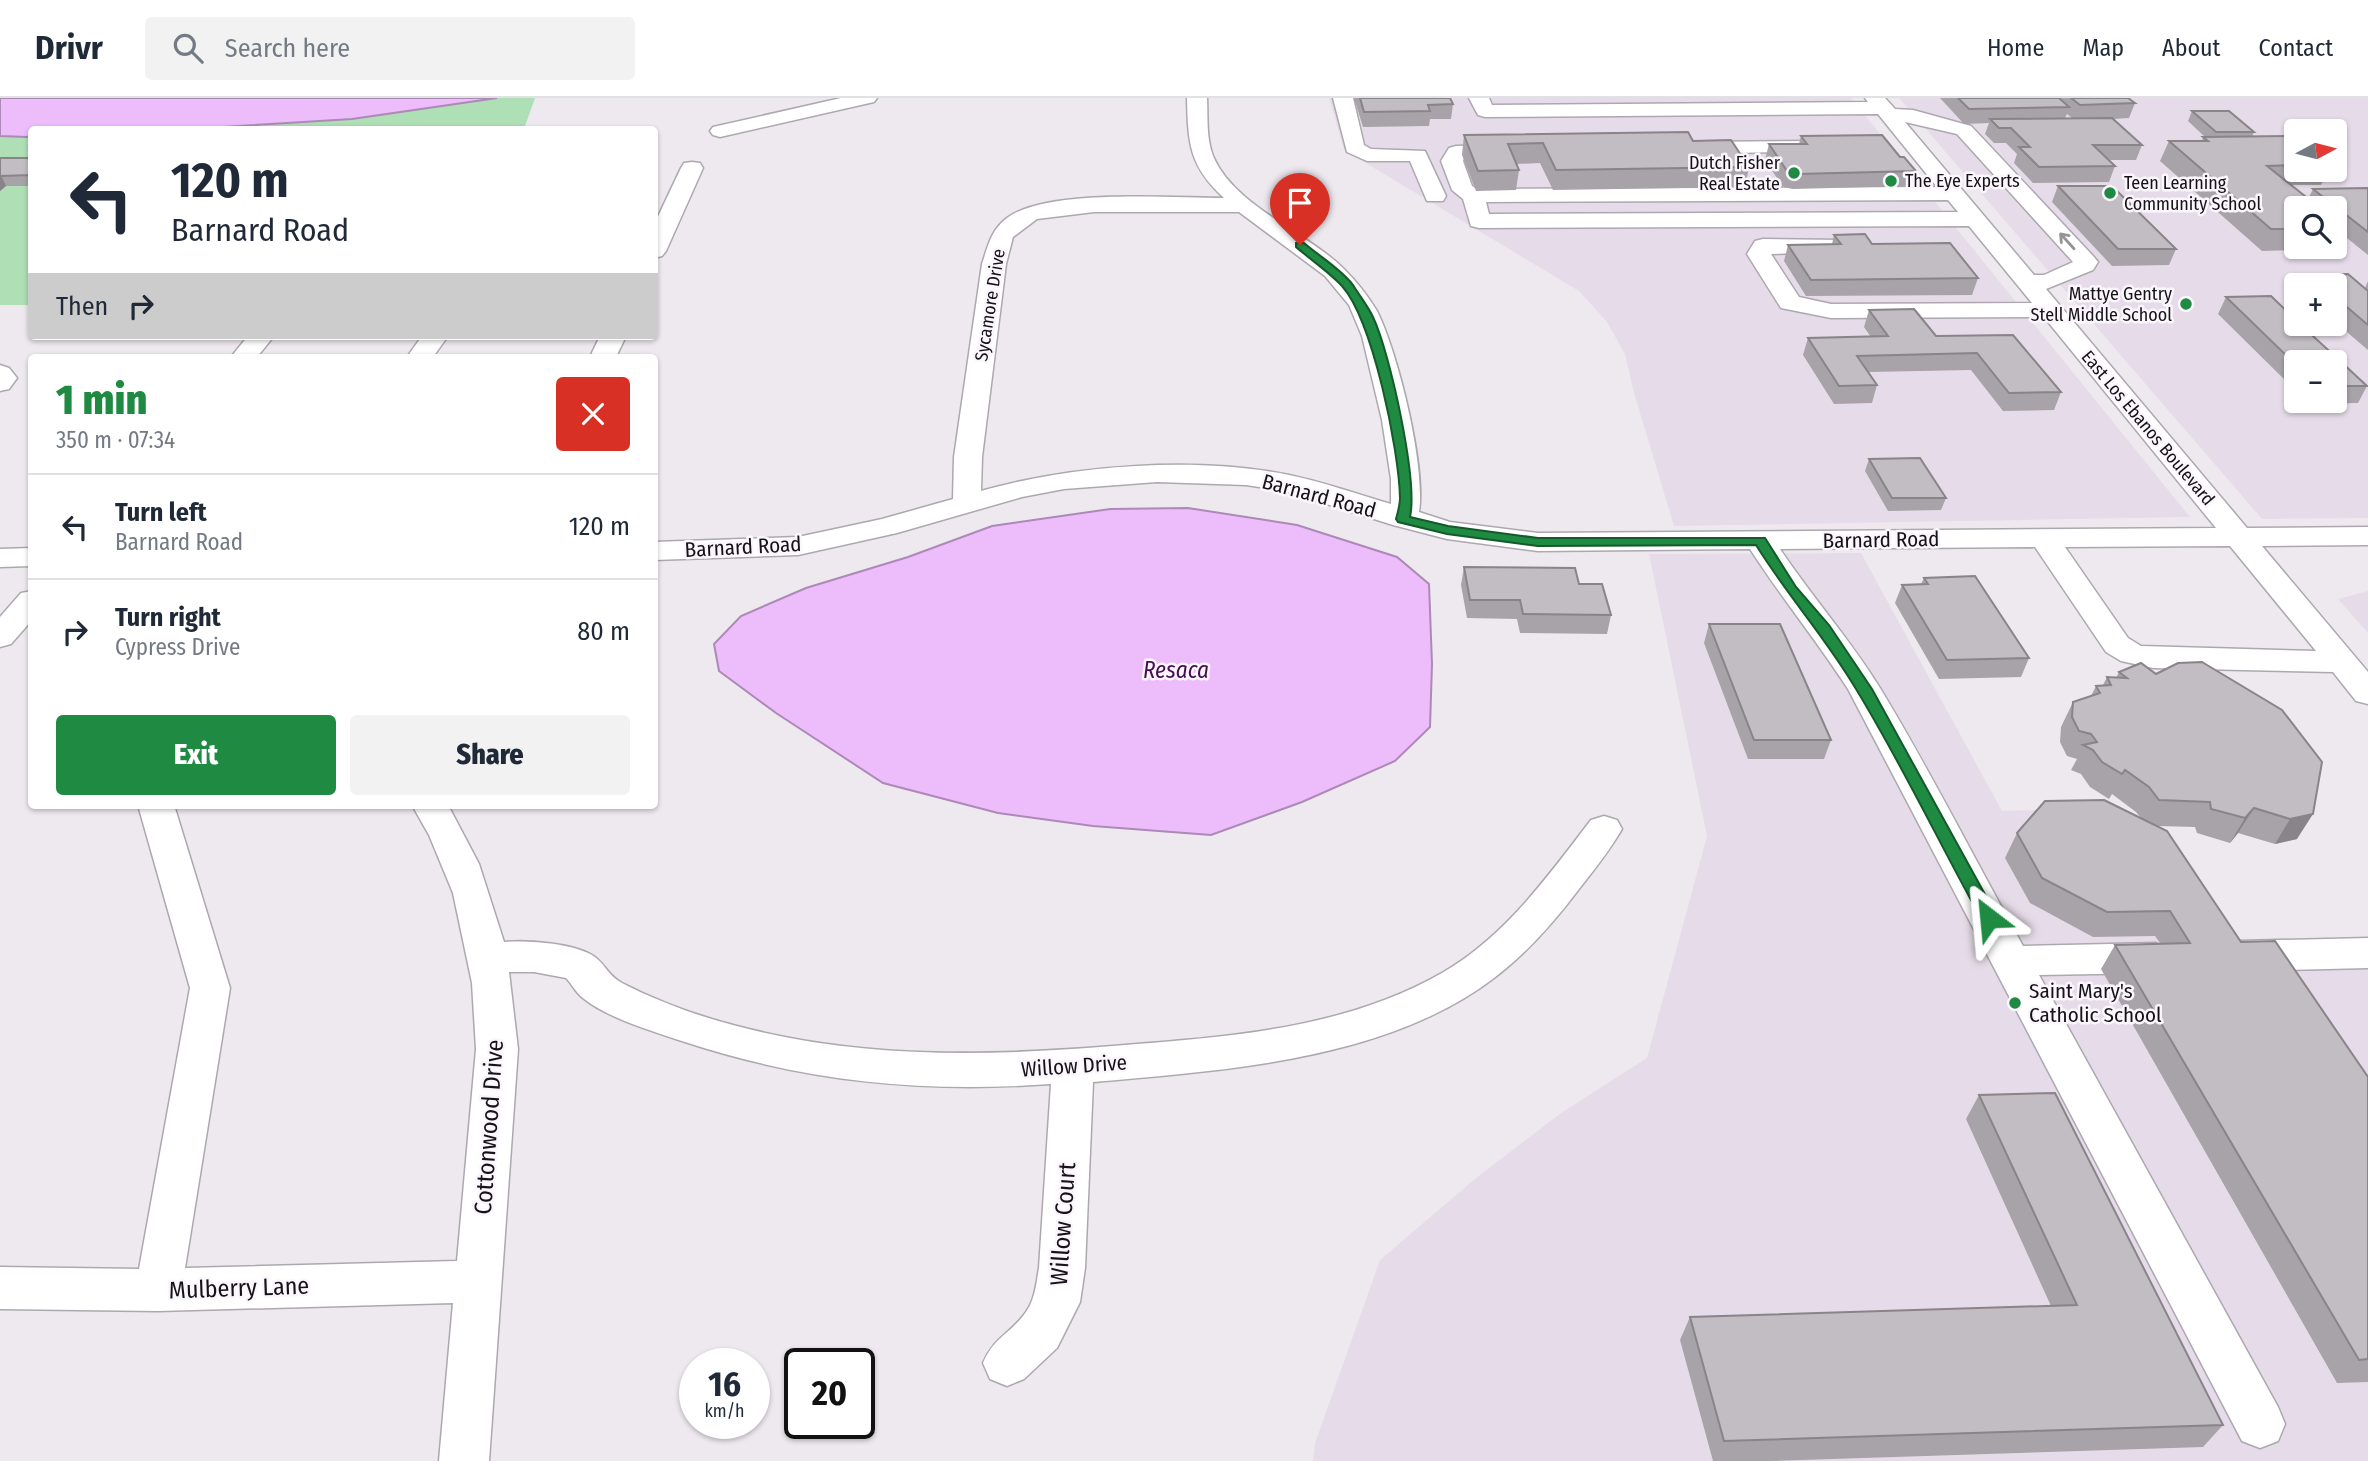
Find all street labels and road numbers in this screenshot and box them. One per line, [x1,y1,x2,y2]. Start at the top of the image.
street label: Sycamore Drive [970,247,1010,363]
street label: East Los Ebanos Boulevard [2077,346,2219,510]
street label: Barnard Road [1259,468,1379,524]
street label: Barnard Road [1822,526,1940,554]
street label: Barnard Road [684,531,802,563]
street label: Cottonwood Drive [469,1039,509,1215]
street label: Willow Drive [1020,1049,1128,1083]
street label: Willow Court [1045,1161,1081,1287]
street label: Mulberry Lane [168,1272,310,1304]

